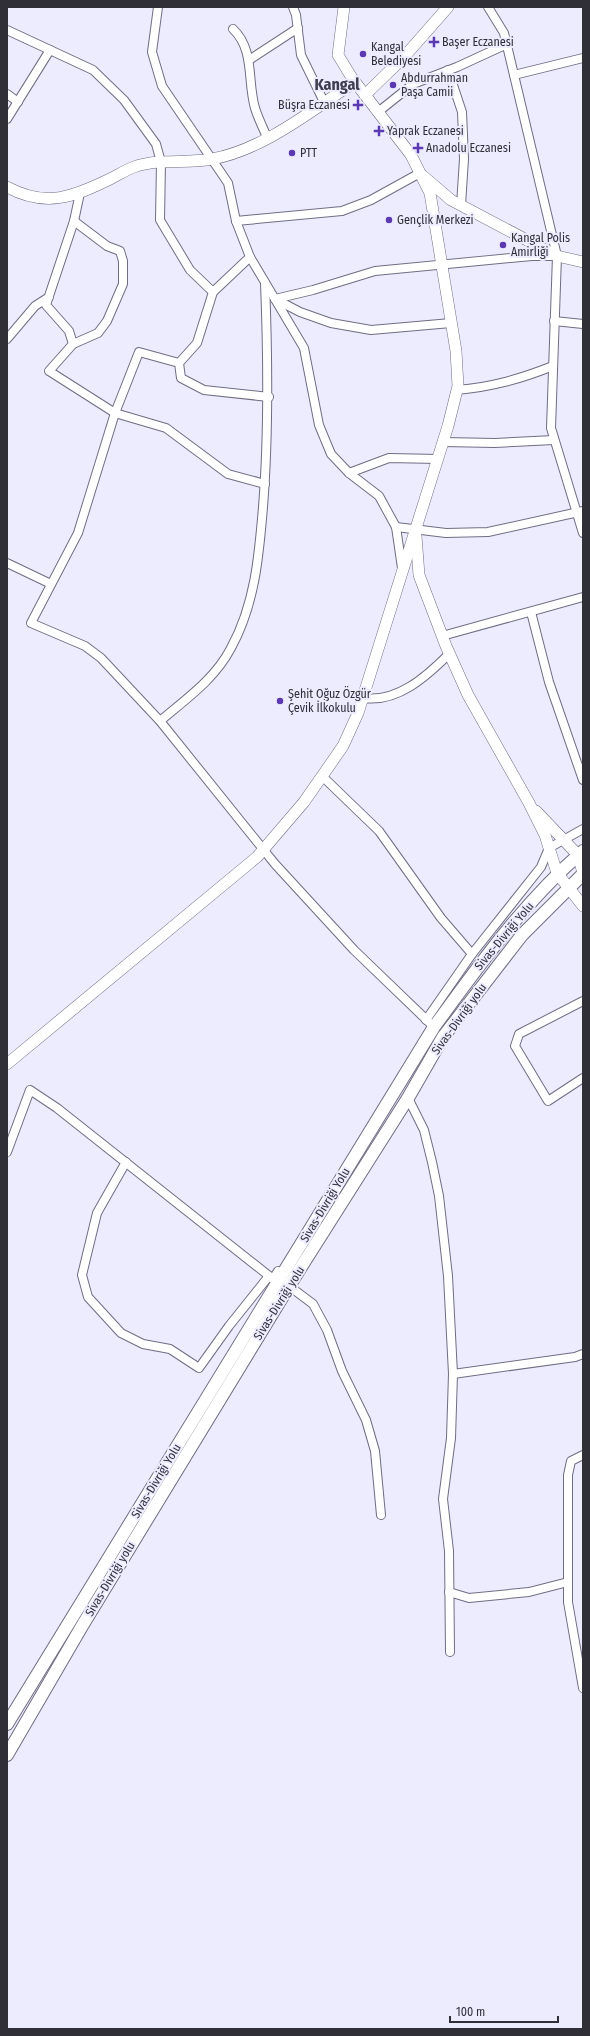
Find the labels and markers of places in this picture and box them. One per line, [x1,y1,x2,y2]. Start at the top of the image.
place label: Başer Eczanesi [442,35,514,49]
marker: Başer Eczanesi [429,37,439,47]
place label: Kangal Belediyesi [371,40,421,68]
marker: Kangal Belediyesi [358,49,368,59]
place label: Abdurrahman Paşa Camii [401,71,468,99]
marker: Abdurrahman Paşa Camii [388,80,398,90]
place label: Büşra Eczanesi [278,98,350,112]
marker: Büşra Eczanesi [353,100,363,110]
place label: Yaprak Eczanesi [387,124,464,138]
marker: Yaprak Eczanesi [374,126,384,136]
place label: Anadolu Eczanesi [426,141,511,155]
marker: Anadolu Eczanesi [413,143,423,153]
place label: PTT [300,146,318,160]
marker: PTT [287,148,297,158]
place label: Gençlik Merkezi [397,213,474,227]
marker: Gençlik Merkezi [384,215,394,225]
place label: Kangal Polis Amirliği [511,231,570,259]
marker: Kangal Polis Amirliği [498,240,508,250]
place label: Şehit Oğuz Özgür Çevik İlkokulu [288,685,372,715]
marker: Şehit Oğuz Özgür Çevik İlkokulu [275,696,285,706]

